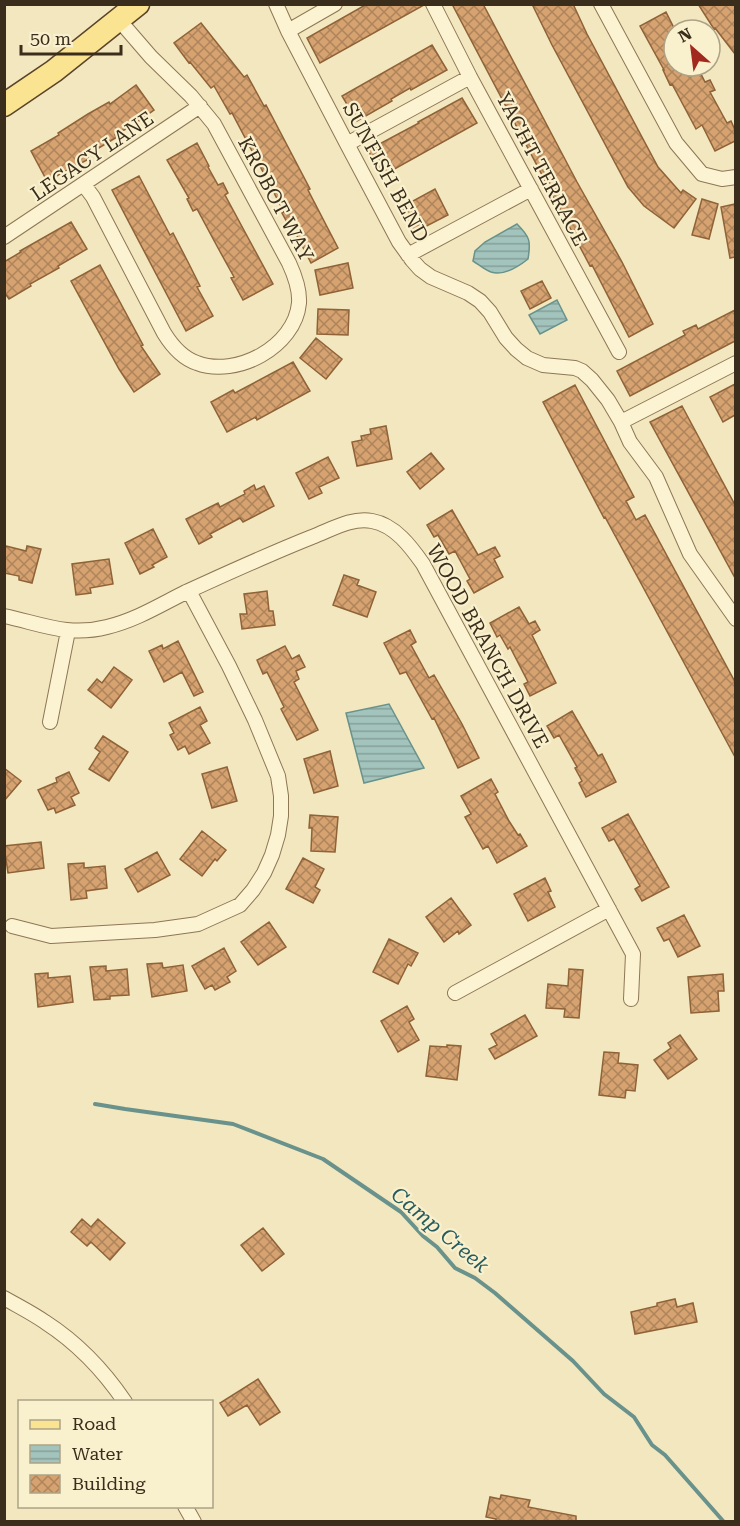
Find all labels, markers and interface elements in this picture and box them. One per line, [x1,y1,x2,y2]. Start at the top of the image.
scale bar [21,18,122,56]
north arrow [662,18,722,78]
text: N [675,24,695,46]
text: 50 m [30,28,71,49]
street label: YACHT TERRACE [491,88,593,250]
street label: SUNFISH BEND [338,98,434,246]
street label: LEGACY LANE [26,106,158,206]
street label: KROBOT WAY [233,133,319,266]
street label: WOOD BRANCH DRIVE [422,540,554,752]
water label: Camp Creek [386,1182,494,1278]
legend [18,1400,213,1508]
text: Road [72,1413,117,1434]
text: Water [72,1443,123,1464]
text: Building [72,1473,146,1494]

